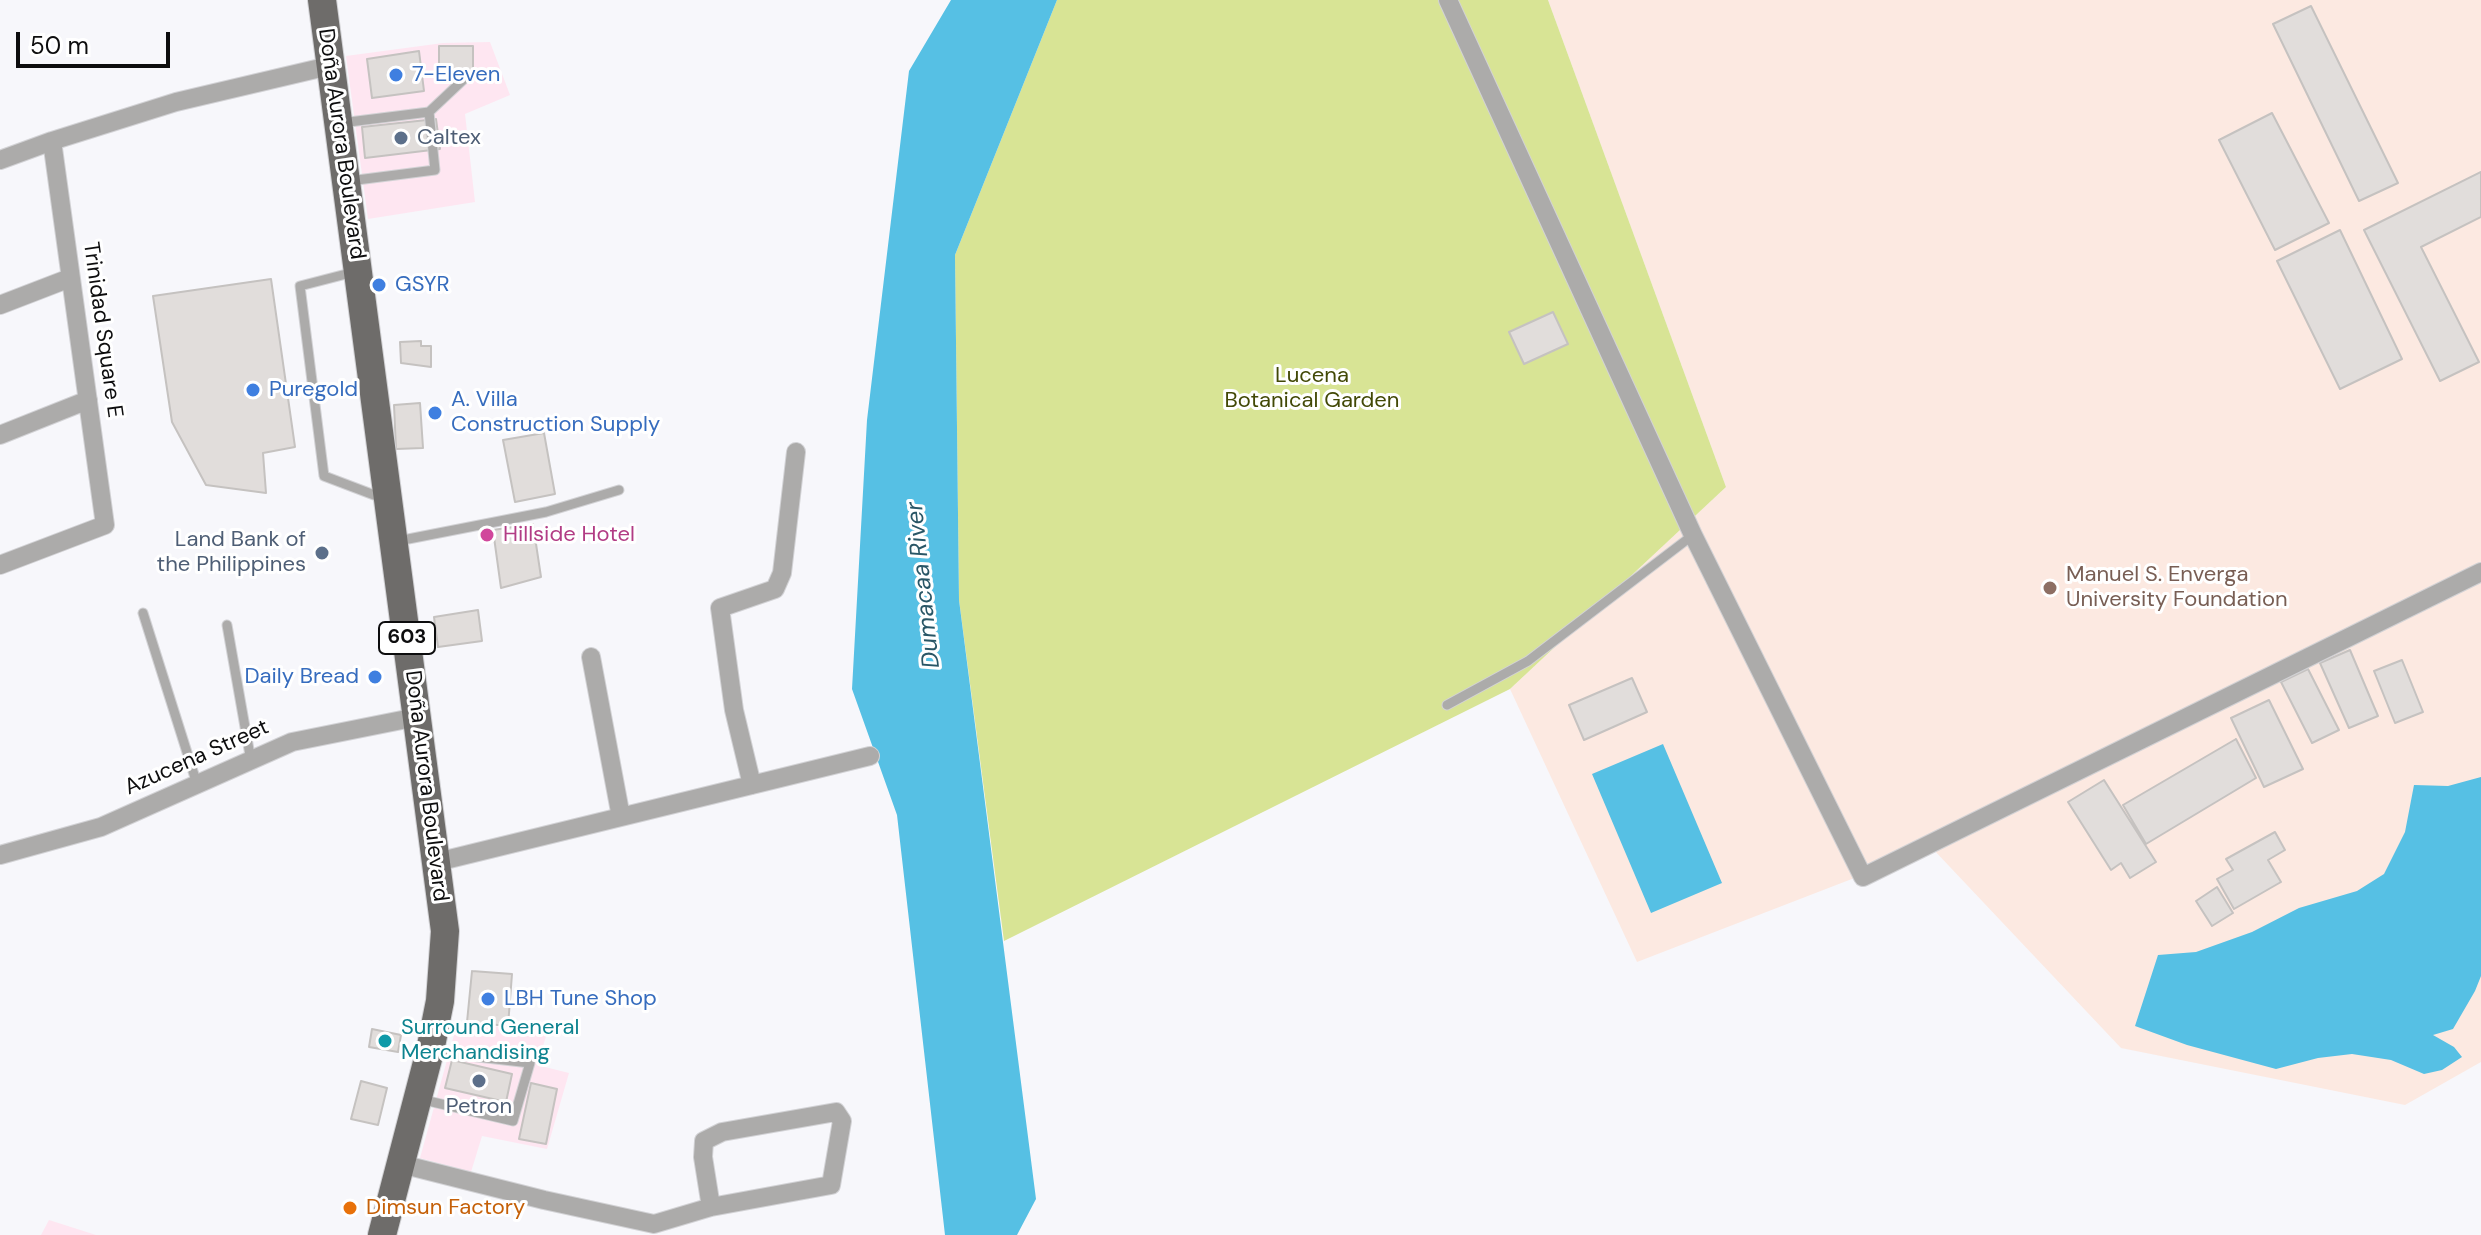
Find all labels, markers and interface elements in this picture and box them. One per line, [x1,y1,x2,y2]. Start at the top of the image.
scale bar [20,16,174,66]
street label: Doña Aurora Boulevard [312,27,370,261]
text: 50 m [30,30,89,61]
place label: 7-Eleven [412,62,500,88]
marker: 7-Eleven [387,66,405,84]
place label: Caltex [417,125,481,151]
marker: Caltex [392,129,410,147]
street label: Trinidad Square E [77,240,127,420]
place label: GSYR [395,272,450,298]
marker: GSYR [370,276,388,294]
park label: Lucena Botanical Garden [1225,363,1399,414]
place label: Puregold [269,377,358,403]
marker: Puregold [244,381,262,399]
place label: A. Villa Construction Supply [451,387,660,438]
marker: A. Villa Construction Supply [426,404,444,422]
water label: Dumacaa River [901,500,947,670]
place label: Hillside Hotel [503,522,635,548]
marker: Hillside Hotel [478,526,496,544]
place label: Land Bank of the Philippines [157,527,306,578]
marker: Land Bank of the Philippines [313,544,331,562]
place label: Manuel S. Enverga University Foundation [2066,562,2288,614]
marker: Manuel S. Enverga University Foundation [2041,579,2059,597]
road number: 603 [379,622,435,654]
place label: Daily Bread [244,664,359,690]
marker: Daily Bread [366,668,384,686]
street label: Doña Aurora Boulevard [399,669,453,903]
street label: Azucena Street [121,714,273,802]
place label: LBH Tune Shop [504,986,657,1012]
marker: LBH Tune Shop [479,990,497,1008]
place label: Surround General Merchandising [401,1015,579,1066]
marker: Surround General Merchandising [376,1032,394,1050]
marker: Petron [470,1072,488,1090]
place label: Petron [446,1094,512,1120]
place label: Dimsun Factory [366,1195,525,1221]
marker: Dimsun Factory [341,1199,359,1217]

